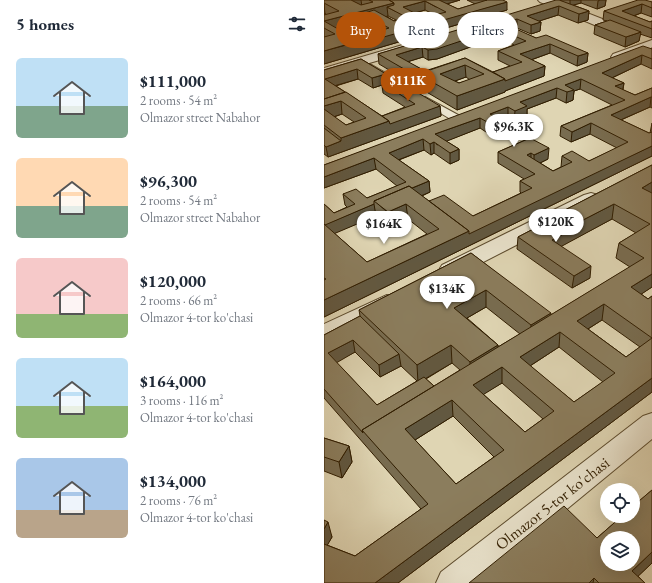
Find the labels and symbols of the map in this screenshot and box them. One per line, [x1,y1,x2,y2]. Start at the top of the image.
pin: $111K [380,68,436,102]
pin: $96.3K [481,114,547,148]
pin: $120K [528,209,584,243]
pin: $164K [356,211,412,245]
pin: $134K [419,276,475,310]
street label: Olmazor 5-tor ko'chasi [491,452,614,555]

